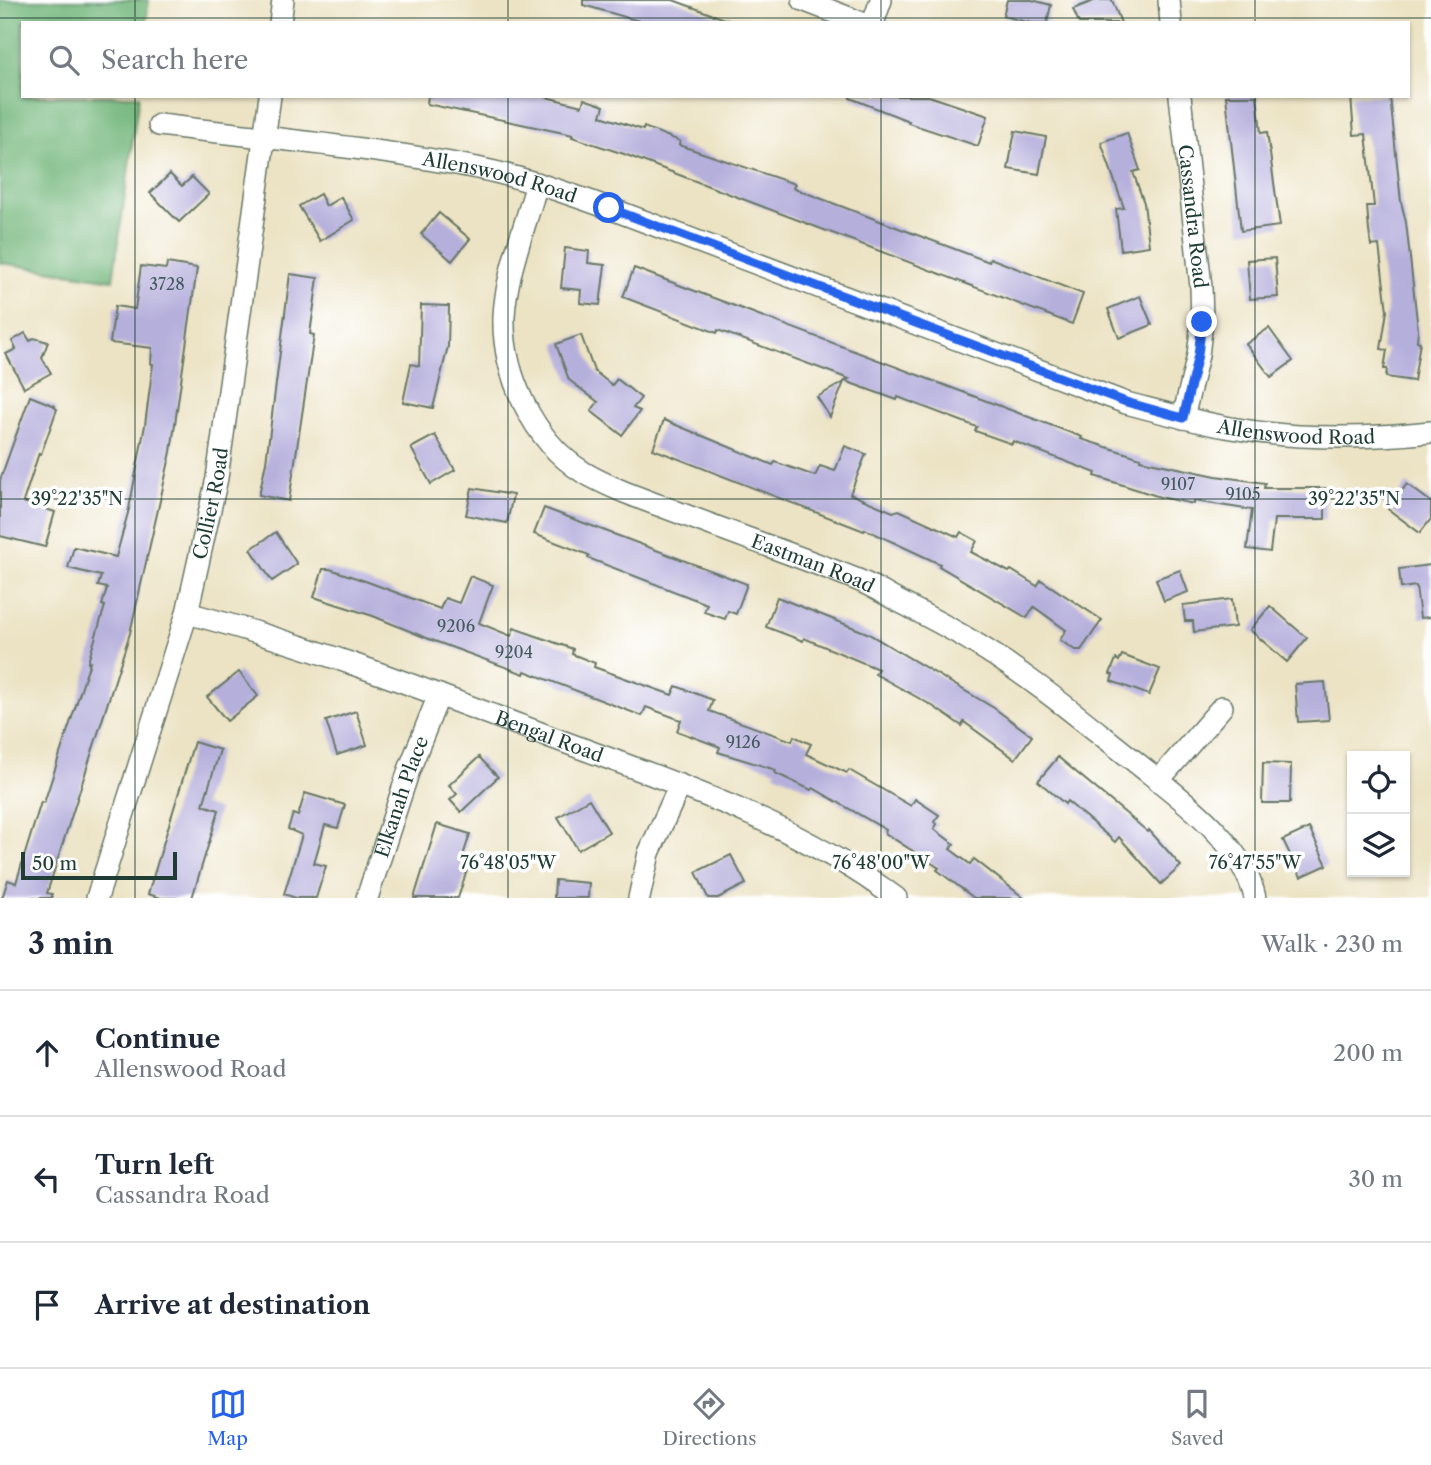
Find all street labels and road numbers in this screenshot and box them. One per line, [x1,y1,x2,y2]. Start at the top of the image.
street label: Cassandra Road [1174,143,1213,290]
street label: Allenswood Road [420,147,580,208]
street label: Allenswood Road [1214,414,1376,449]
street label: Collier Road [188,446,233,562]
street label: Eastman Road [748,529,879,598]
street label: Bengal Road [492,706,607,767]
street label: Elkanah Place [370,732,433,860]

